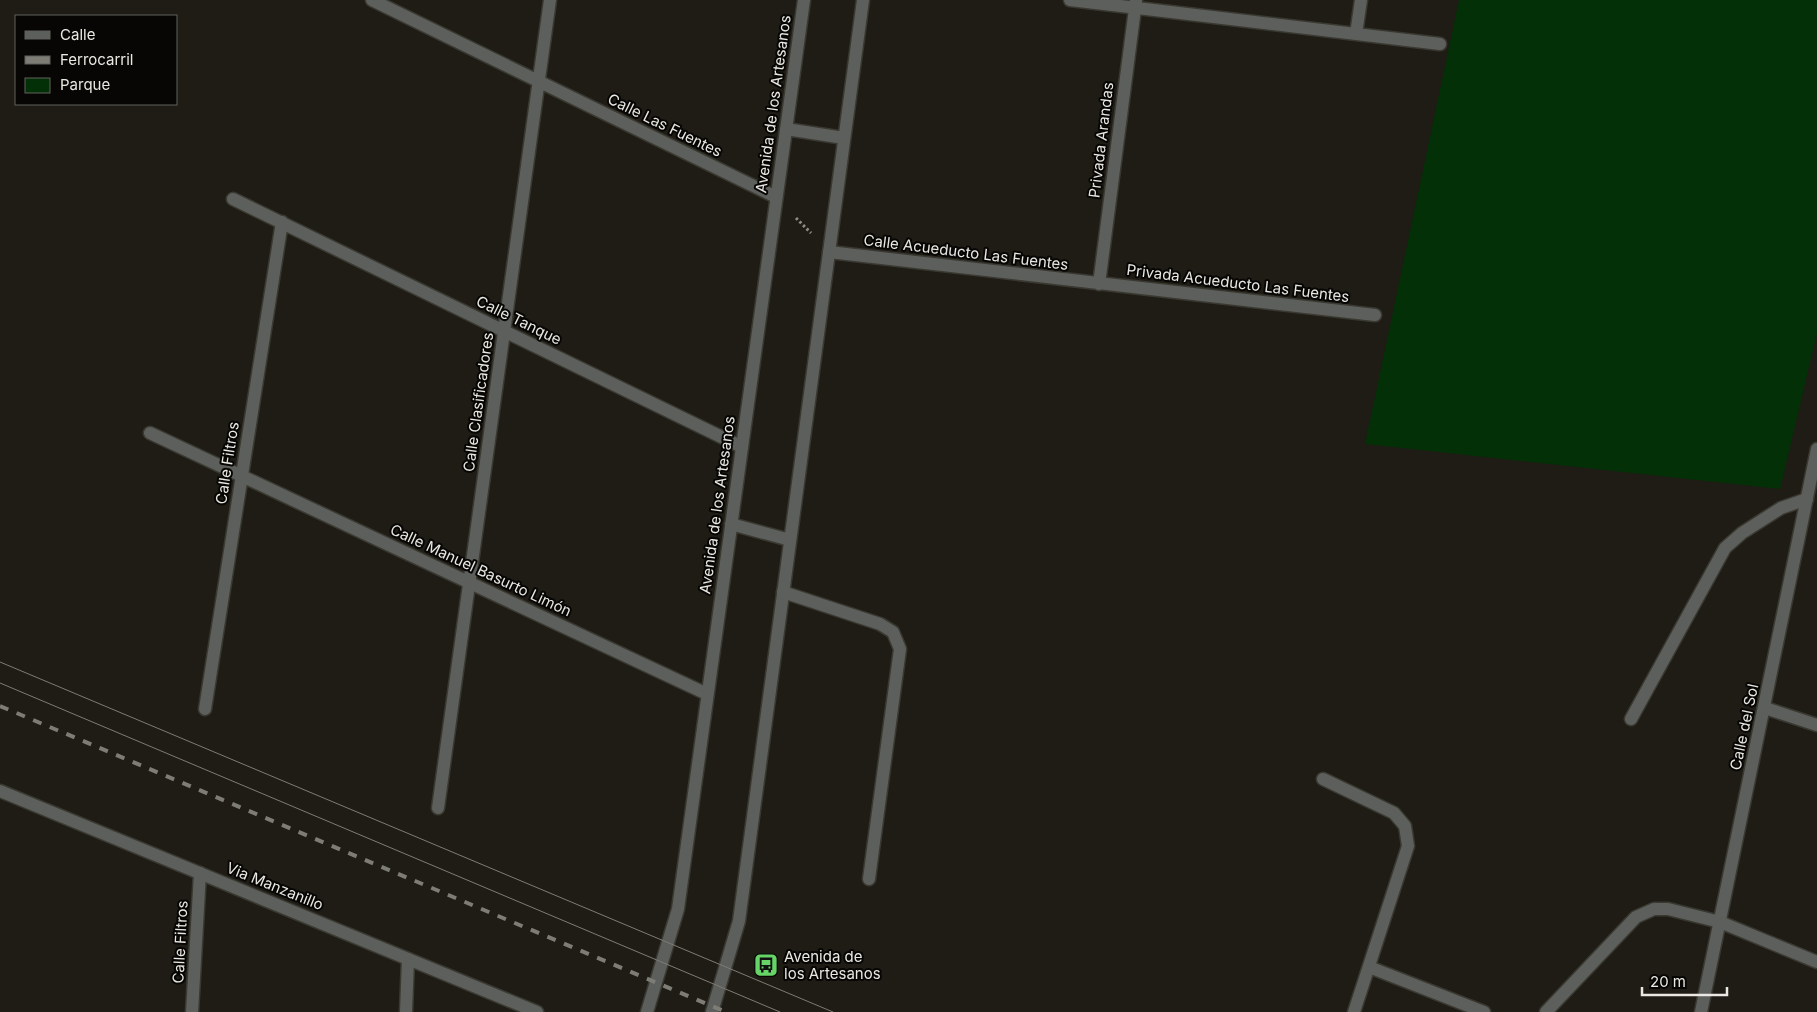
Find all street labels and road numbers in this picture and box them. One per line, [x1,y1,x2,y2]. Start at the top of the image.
street label: Avenida de los Artesanos [751,14,795,194]
street label: Privada Arandas [1084,81,1118,199]
street label: Calle Las Fuentes [605,89,725,161]
street label: Calle Acueducto Las Fuentes [863,230,1069,274]
street label: Privada Acueducto Las Fuentes [1126,260,1350,306]
street label: Calle Tanque [473,291,565,349]
street label: Calle Clasificadores [459,331,497,473]
street label: Avenida de los Artesanos [695,415,739,595]
street label: Calle Filtros [211,420,243,506]
street label: Calle Manuel Basurto Limón [387,520,575,620]
street label: Calle del Sol [1726,682,1762,772]
street label: Via Manzanillo [224,858,326,914]
street label: Calle Filtros [168,900,192,984]

